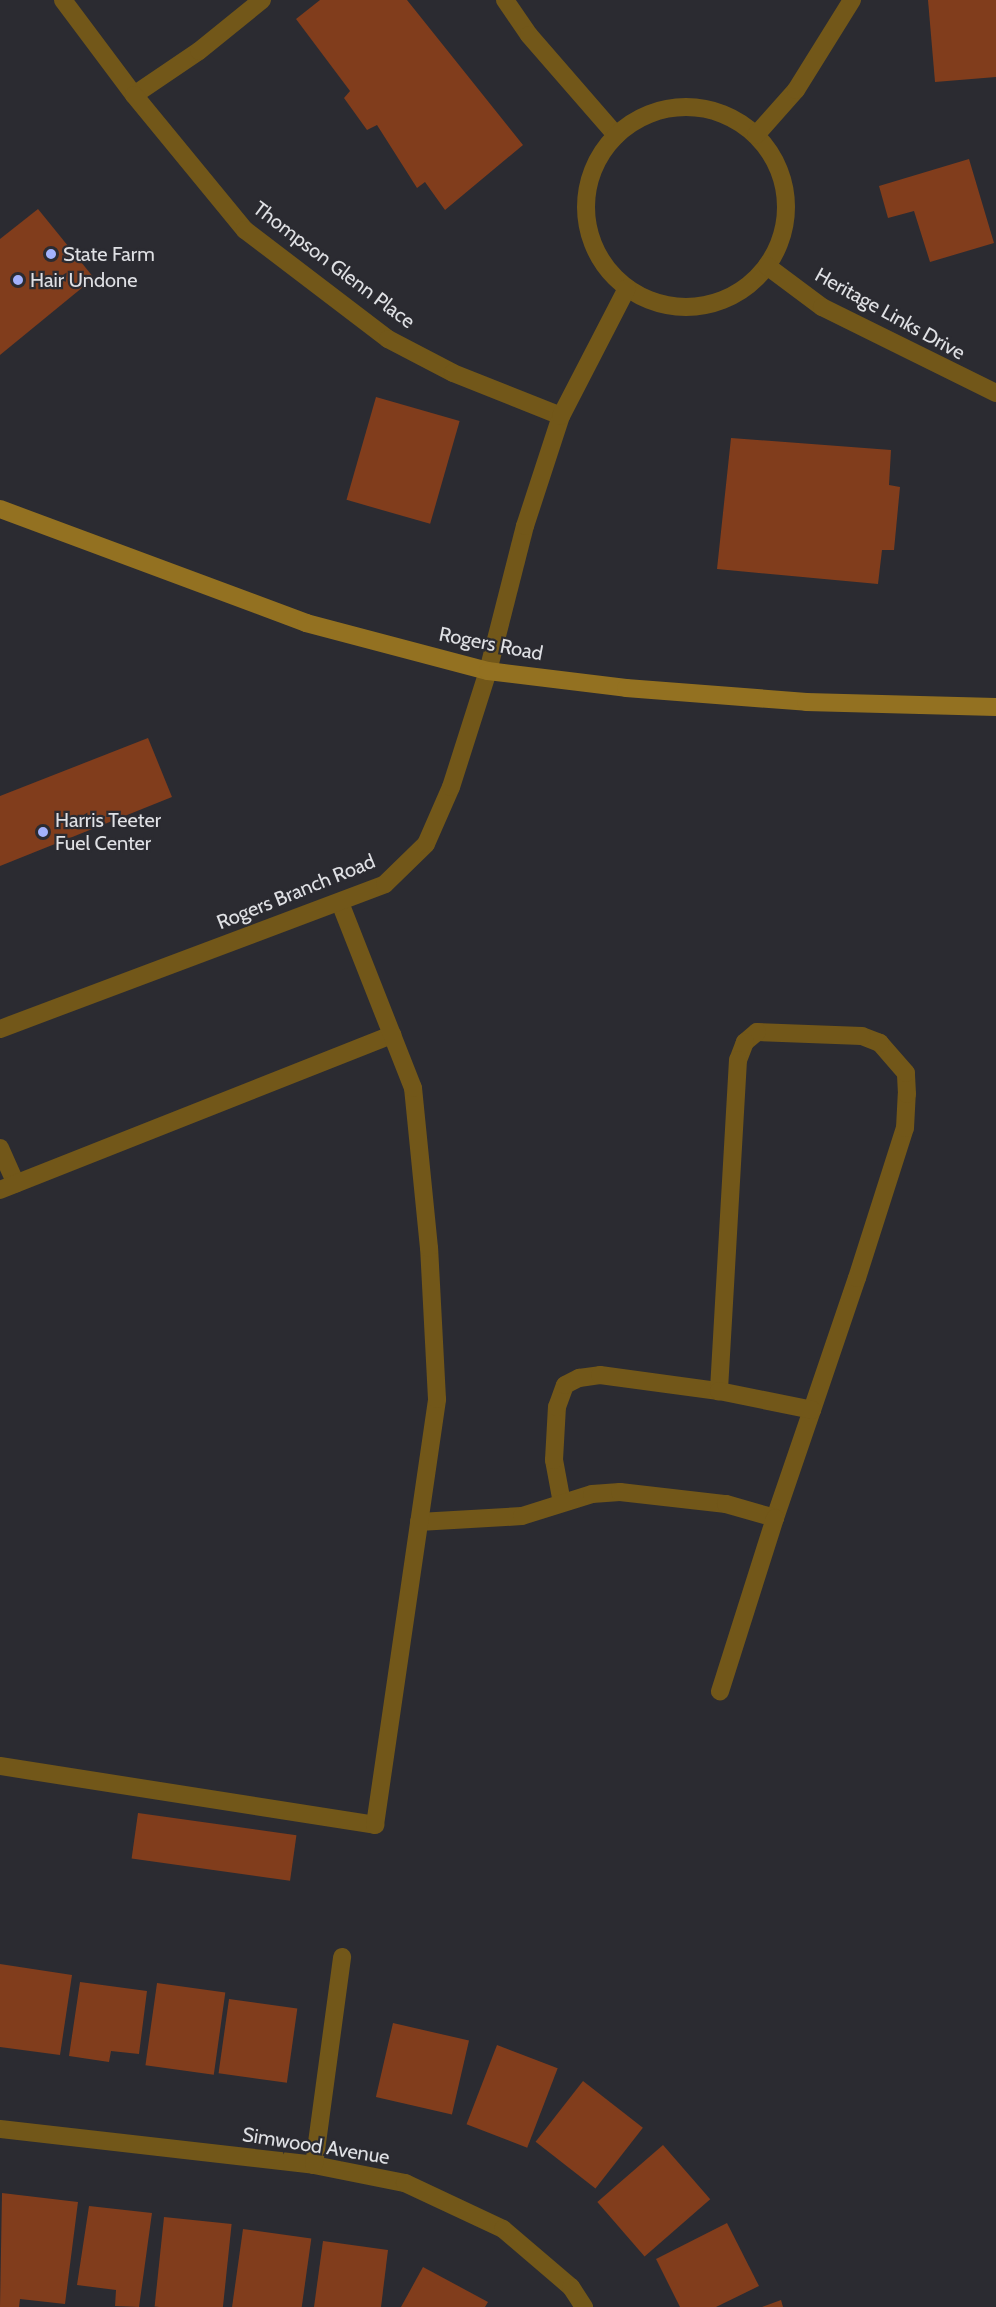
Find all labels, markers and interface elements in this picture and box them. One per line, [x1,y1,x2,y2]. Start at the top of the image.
street label: Thompson Glenn Place [249,196,419,334]
place label: State Farm [63,242,155,266]
marker: State Farm [44,247,58,261]
street label: Heritage Links Drive [811,263,969,365]
place label: Hair Undone [30,268,137,292]
marker: Hair Undone [11,273,25,287]
street label: Rogers Road [437,622,545,666]
place label: Harris Teeter Fuel Center [55,808,161,855]
marker: Harris Teeter Fuel Center [36,825,50,839]
street label: Rogers Branch Road [213,849,379,935]
street label: Simwood Avenue [241,2123,391,2169]

